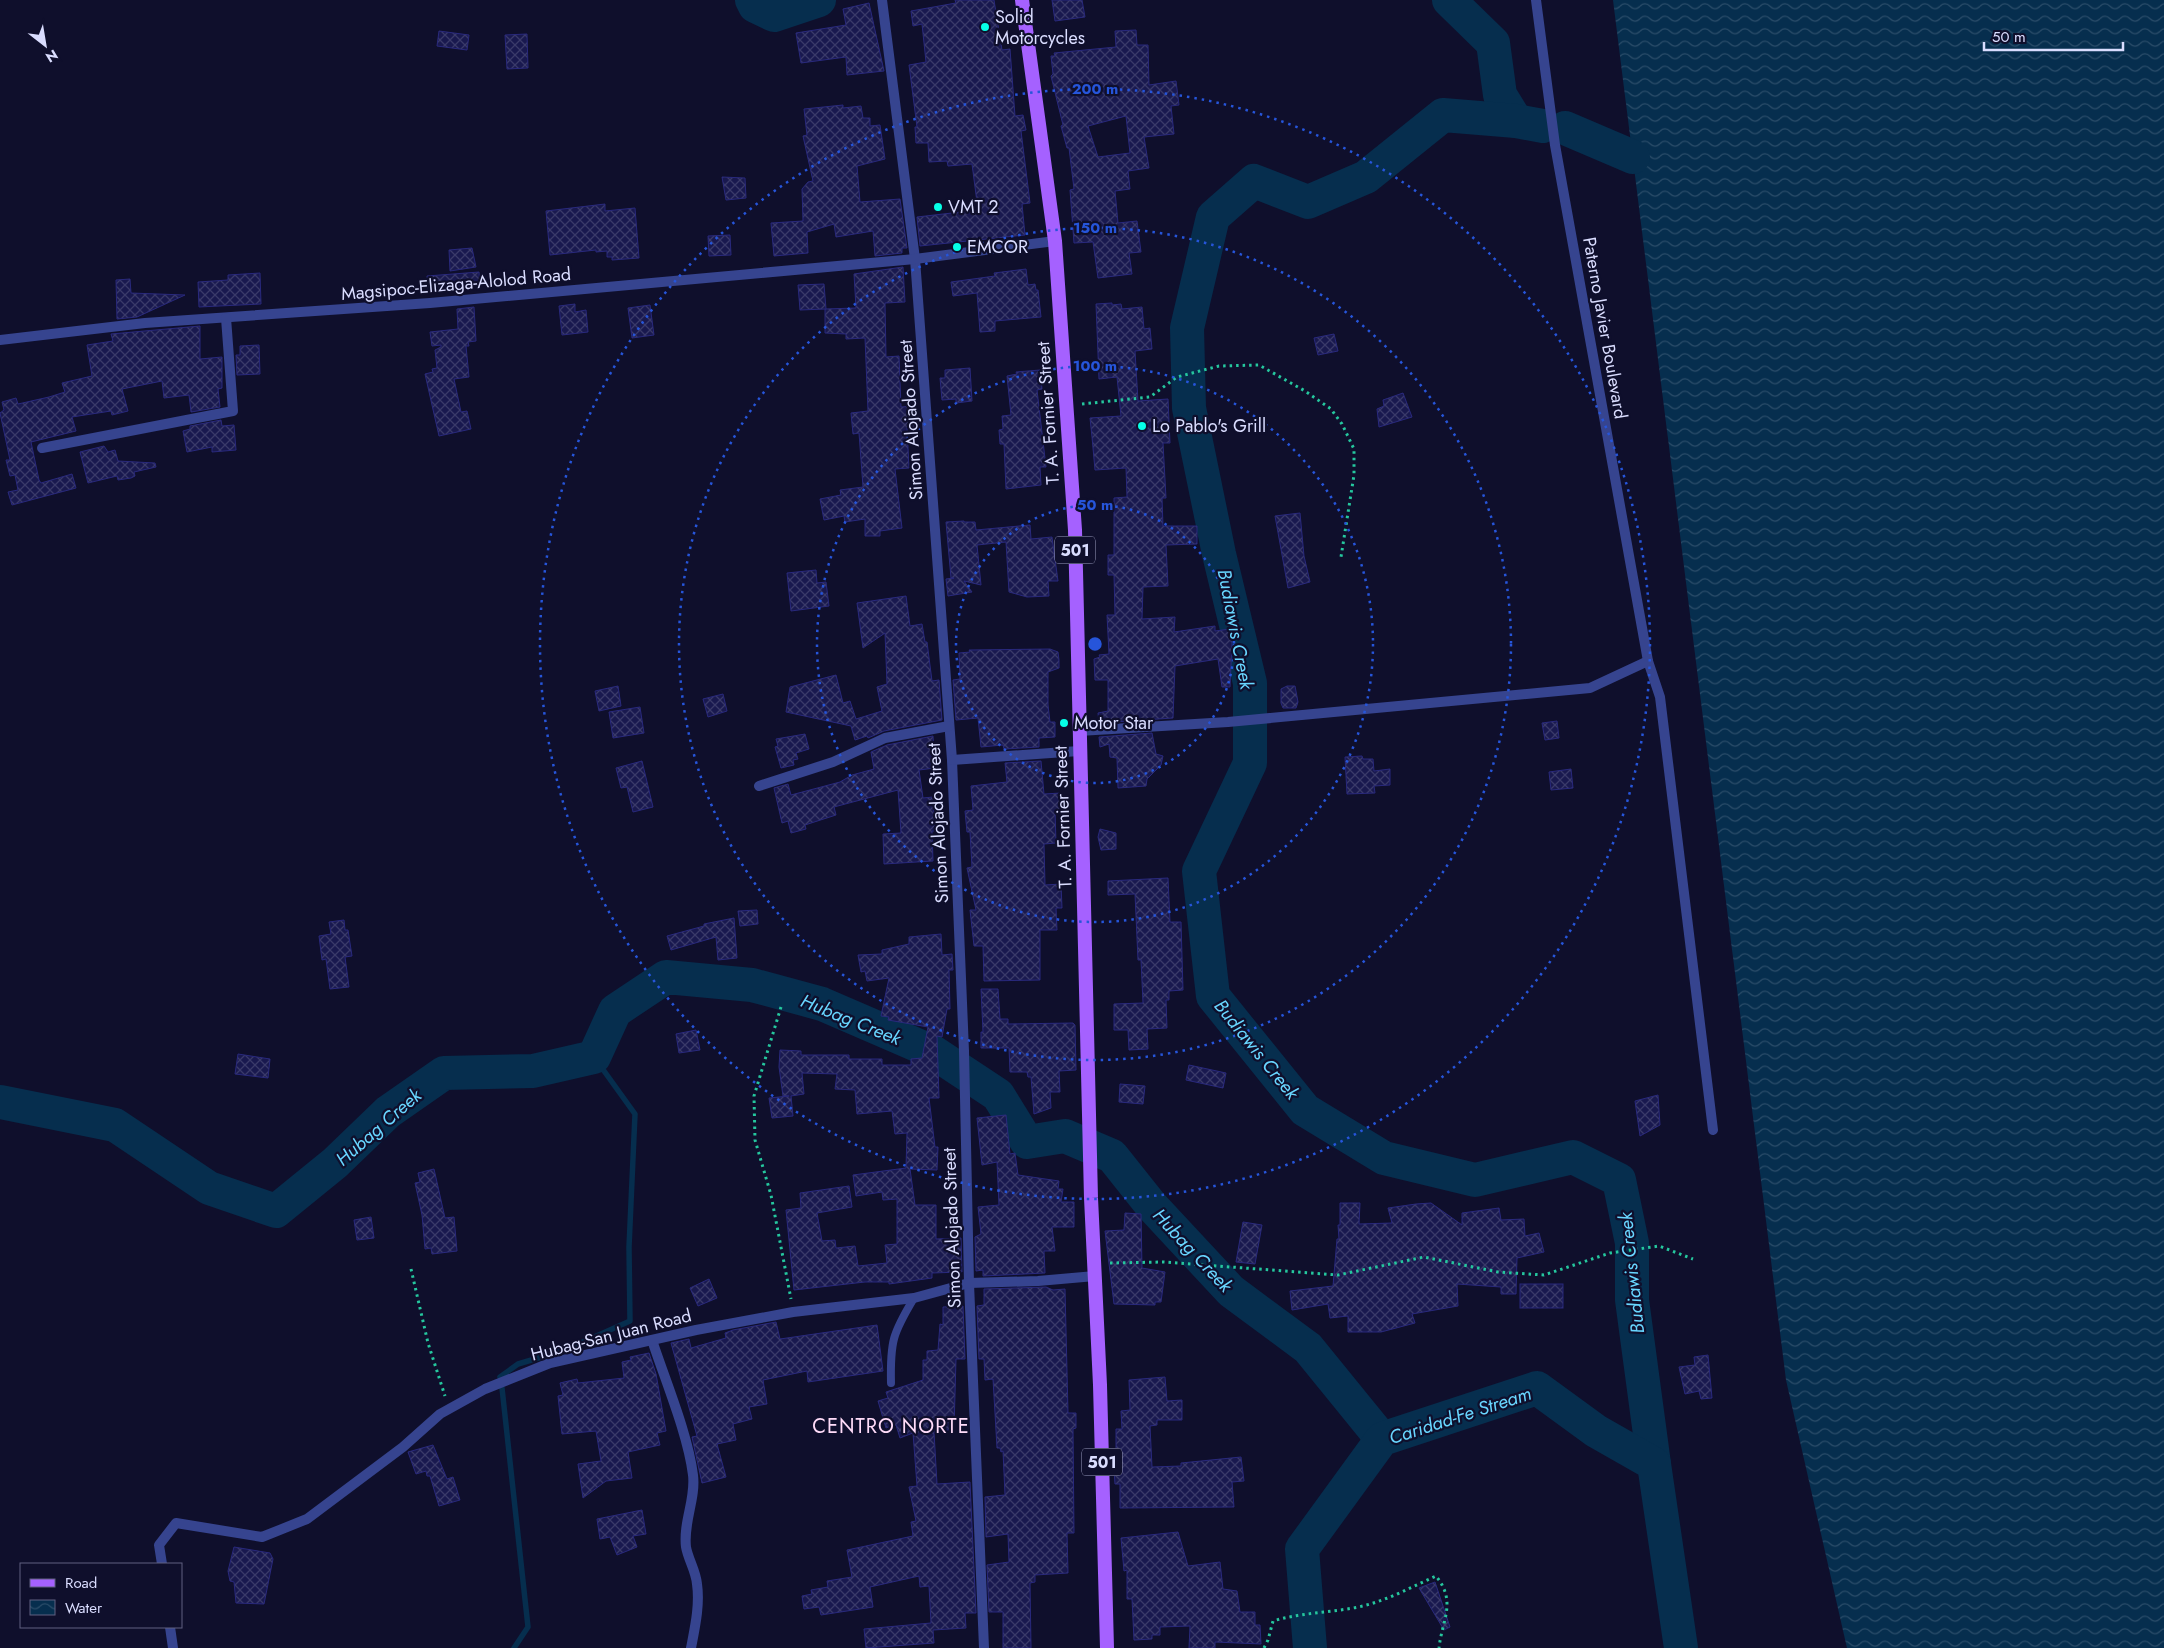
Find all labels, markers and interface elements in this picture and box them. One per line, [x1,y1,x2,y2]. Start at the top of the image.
place label: Solid Motorcycles [995,4,1085,51]
north arrow [20,20,70,70]
scale bar [1984,20,2123,52]
marker: Solid Motorcycles [979,21,991,33]
text: 50 m [1992,26,2026,48]
text: N [42,45,62,68]
text: 200 m [1072,78,1118,100]
place label: VMT 2 [948,194,998,220]
marker: VMT 2 [932,201,944,213]
text: 150 m [1073,217,1117,239]
place label: EMCOR [967,234,1028,260]
street label: Paterno Javier Boulevard [1576,235,1634,421]
marker: EMCOR [951,241,963,253]
street label: Magsipoc-Elizaga-Alolod Road [340,261,572,307]
street label: Simon Alojado Street [892,338,930,501]
street label: T. A. Fornier Street [1030,340,1066,485]
text: 100 m [1073,355,1117,377]
place label: Lo Pablo's Grill [1152,413,1266,439]
marker: Lo Pablo's Grill [1136,420,1148,432]
text: 50 m [1077,494,1113,516]
road number: 501 [1055,536,1095,564]
water label: Budiawis Creek [1211,567,1261,692]
centre of rings [1086,635,1104,653]
place label: Motor Star [1074,710,1154,736]
marker: Motor Star [1058,717,1070,729]
street label: Simon Alojado Street [921,741,955,904]
street label: T. A. Fornier Street [1047,744,1078,889]
water label: Hubag Creek [797,987,906,1052]
water label: Budiawis Creek [1208,993,1306,1106]
water label: Hubag Creek [330,1082,428,1172]
street label: Simon Alojado Street [936,1147,968,1309]
water label: Hubag Creek [1147,1202,1239,1299]
water label: Budiawis Creek [1612,1210,1651,1335]
street label: Hubag-San Juan Road [528,1302,694,1368]
water label: Caridad-Fe Stream [1385,1380,1535,1451]
district label: CENTRO NORTE [812,1412,970,1441]
road number: 501 [1082,1448,1122,1475]
legend [20,1563,182,1628]
text: Road [65,1572,97,1594]
text: Water [65,1597,103,1619]

